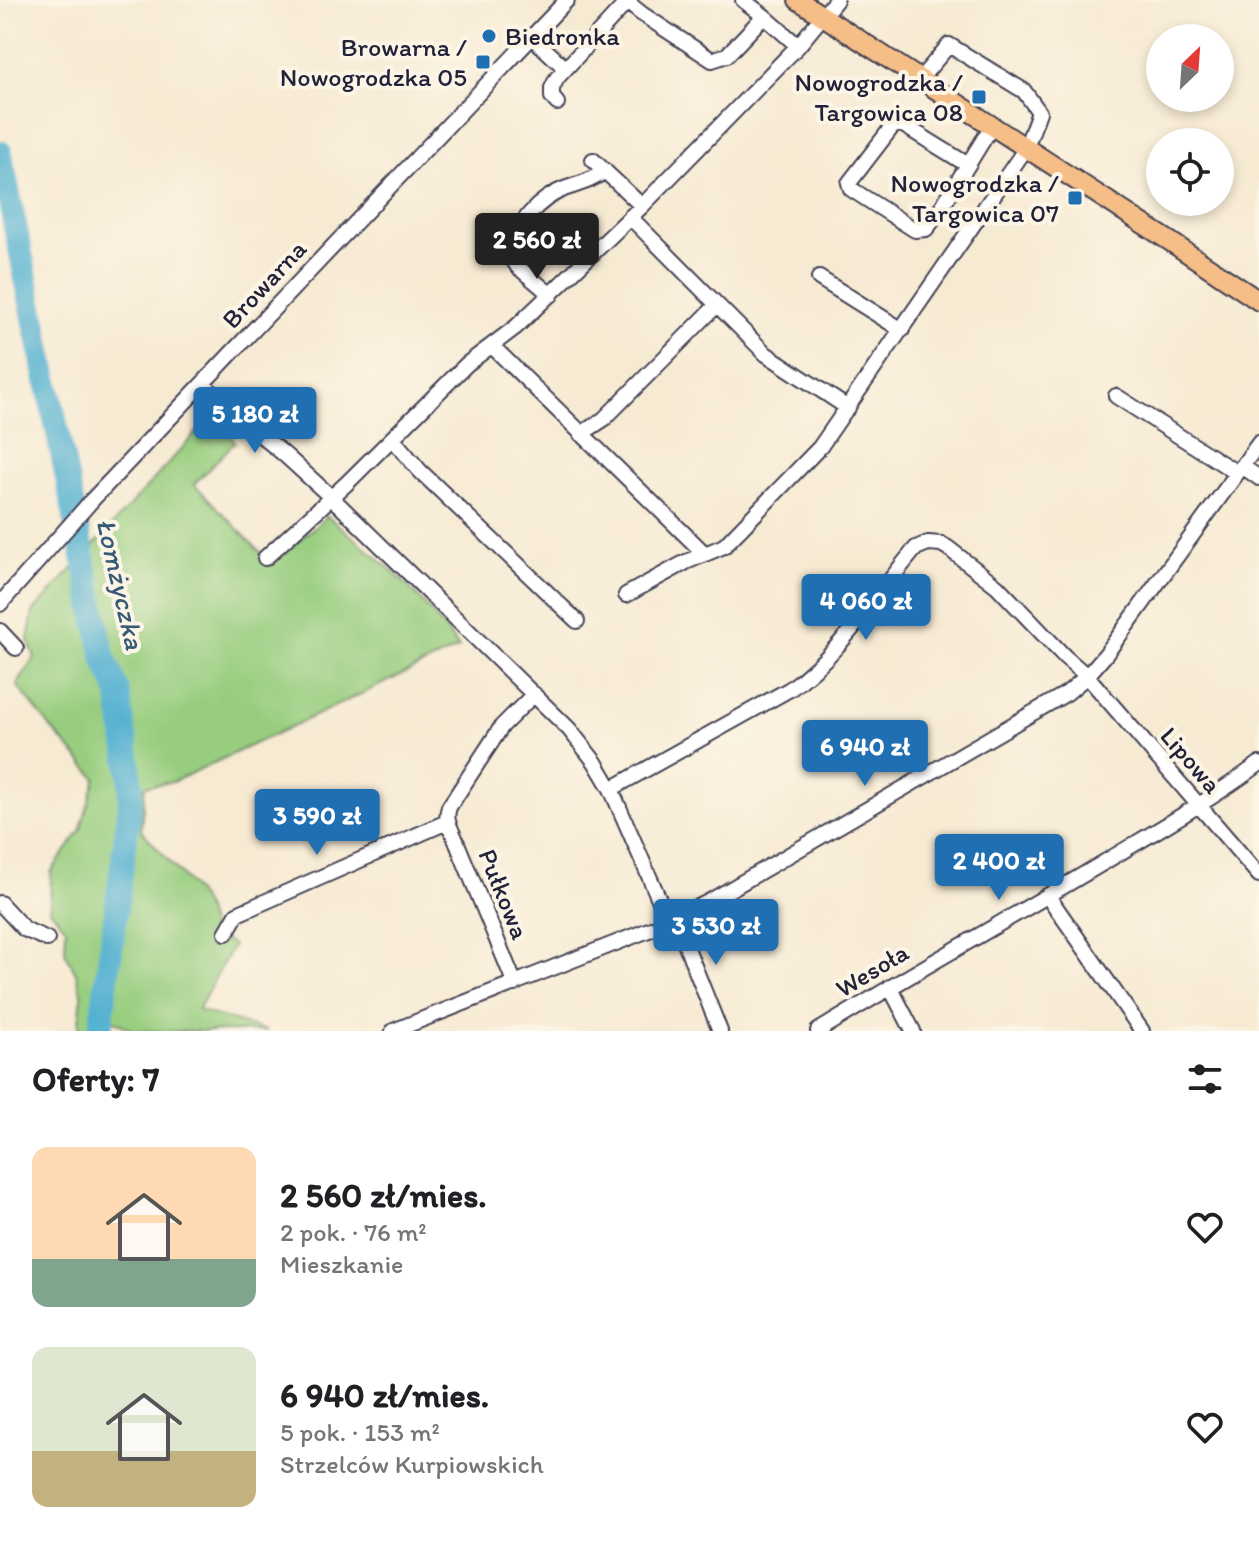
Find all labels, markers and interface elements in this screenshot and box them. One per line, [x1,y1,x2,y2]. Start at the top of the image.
place label: Biedronka [505,20,620,52]
north arrow [1146,24,1234,112]
map controls [1146,24,1234,216]
marker: Biedronka [480,27,498,45]
place label: Browarna / Nowogrodzka 05 [280,31,467,93]
marker: Browarna / Nowogrodzka 05 [474,53,492,71]
place label: Nowogrodzka / Targowica 08 [795,66,963,128]
marker: Nowogrodzka / Targowica 08 [970,88,988,106]
button: locate [1146,128,1234,216]
place label: Nowogrodzka / Targowica 07 [891,167,1059,229]
marker: Nowogrodzka / Targowica 07 [1066,189,1084,207]
pin: 2 560 zł [454,213,620,281]
text: 2 560 zł [493,223,581,255]
street label: Browarna [215,233,313,335]
pin: 5 180 zł [172,387,338,455]
text: 5 180 zł [211,397,299,429]
water label: Łomżyczka [89,515,153,653]
pin: 4 060 zł [783,574,949,642]
text: 4 060 zł [820,584,912,616]
pin: 6 940 zł [782,720,948,788]
street label: Lipowa [1153,720,1229,800]
text: 6 940 zł [820,730,910,762]
pin: 3 590 zł [234,789,400,857]
text: 3 590 zł [273,799,361,831]
pin: 2 400 zł [916,834,1082,902]
street label: Pułkowa [471,844,537,944]
text: 2 400 zł [953,844,1045,876]
pin: 3 530 zł [633,899,799,967]
text: 3 530 zł [671,909,761,941]
street label: Wesoła [830,936,915,1004]
icon: filters [1183,1057,1227,1101]
text: Oferty: 7 [32,1059,159,1100]
text: 2 560 zł/mies. [280,1175,487,1216]
icon: home [96,1179,192,1275]
icon: heart [1183,1205,1227,1249]
text: 2 pok. · 76 m² [280,1216,427,1248]
text: Mieszkanie [280,1248,403,1280]
text: 6 940 zł/mies. [280,1375,489,1416]
icon: home [96,1379,192,1475]
icon: heart [1183,1405,1227,1449]
text: 5 pok. · 153 m² [280,1416,440,1448]
text: Strzelców Kurpiowskich [280,1448,544,1480]

